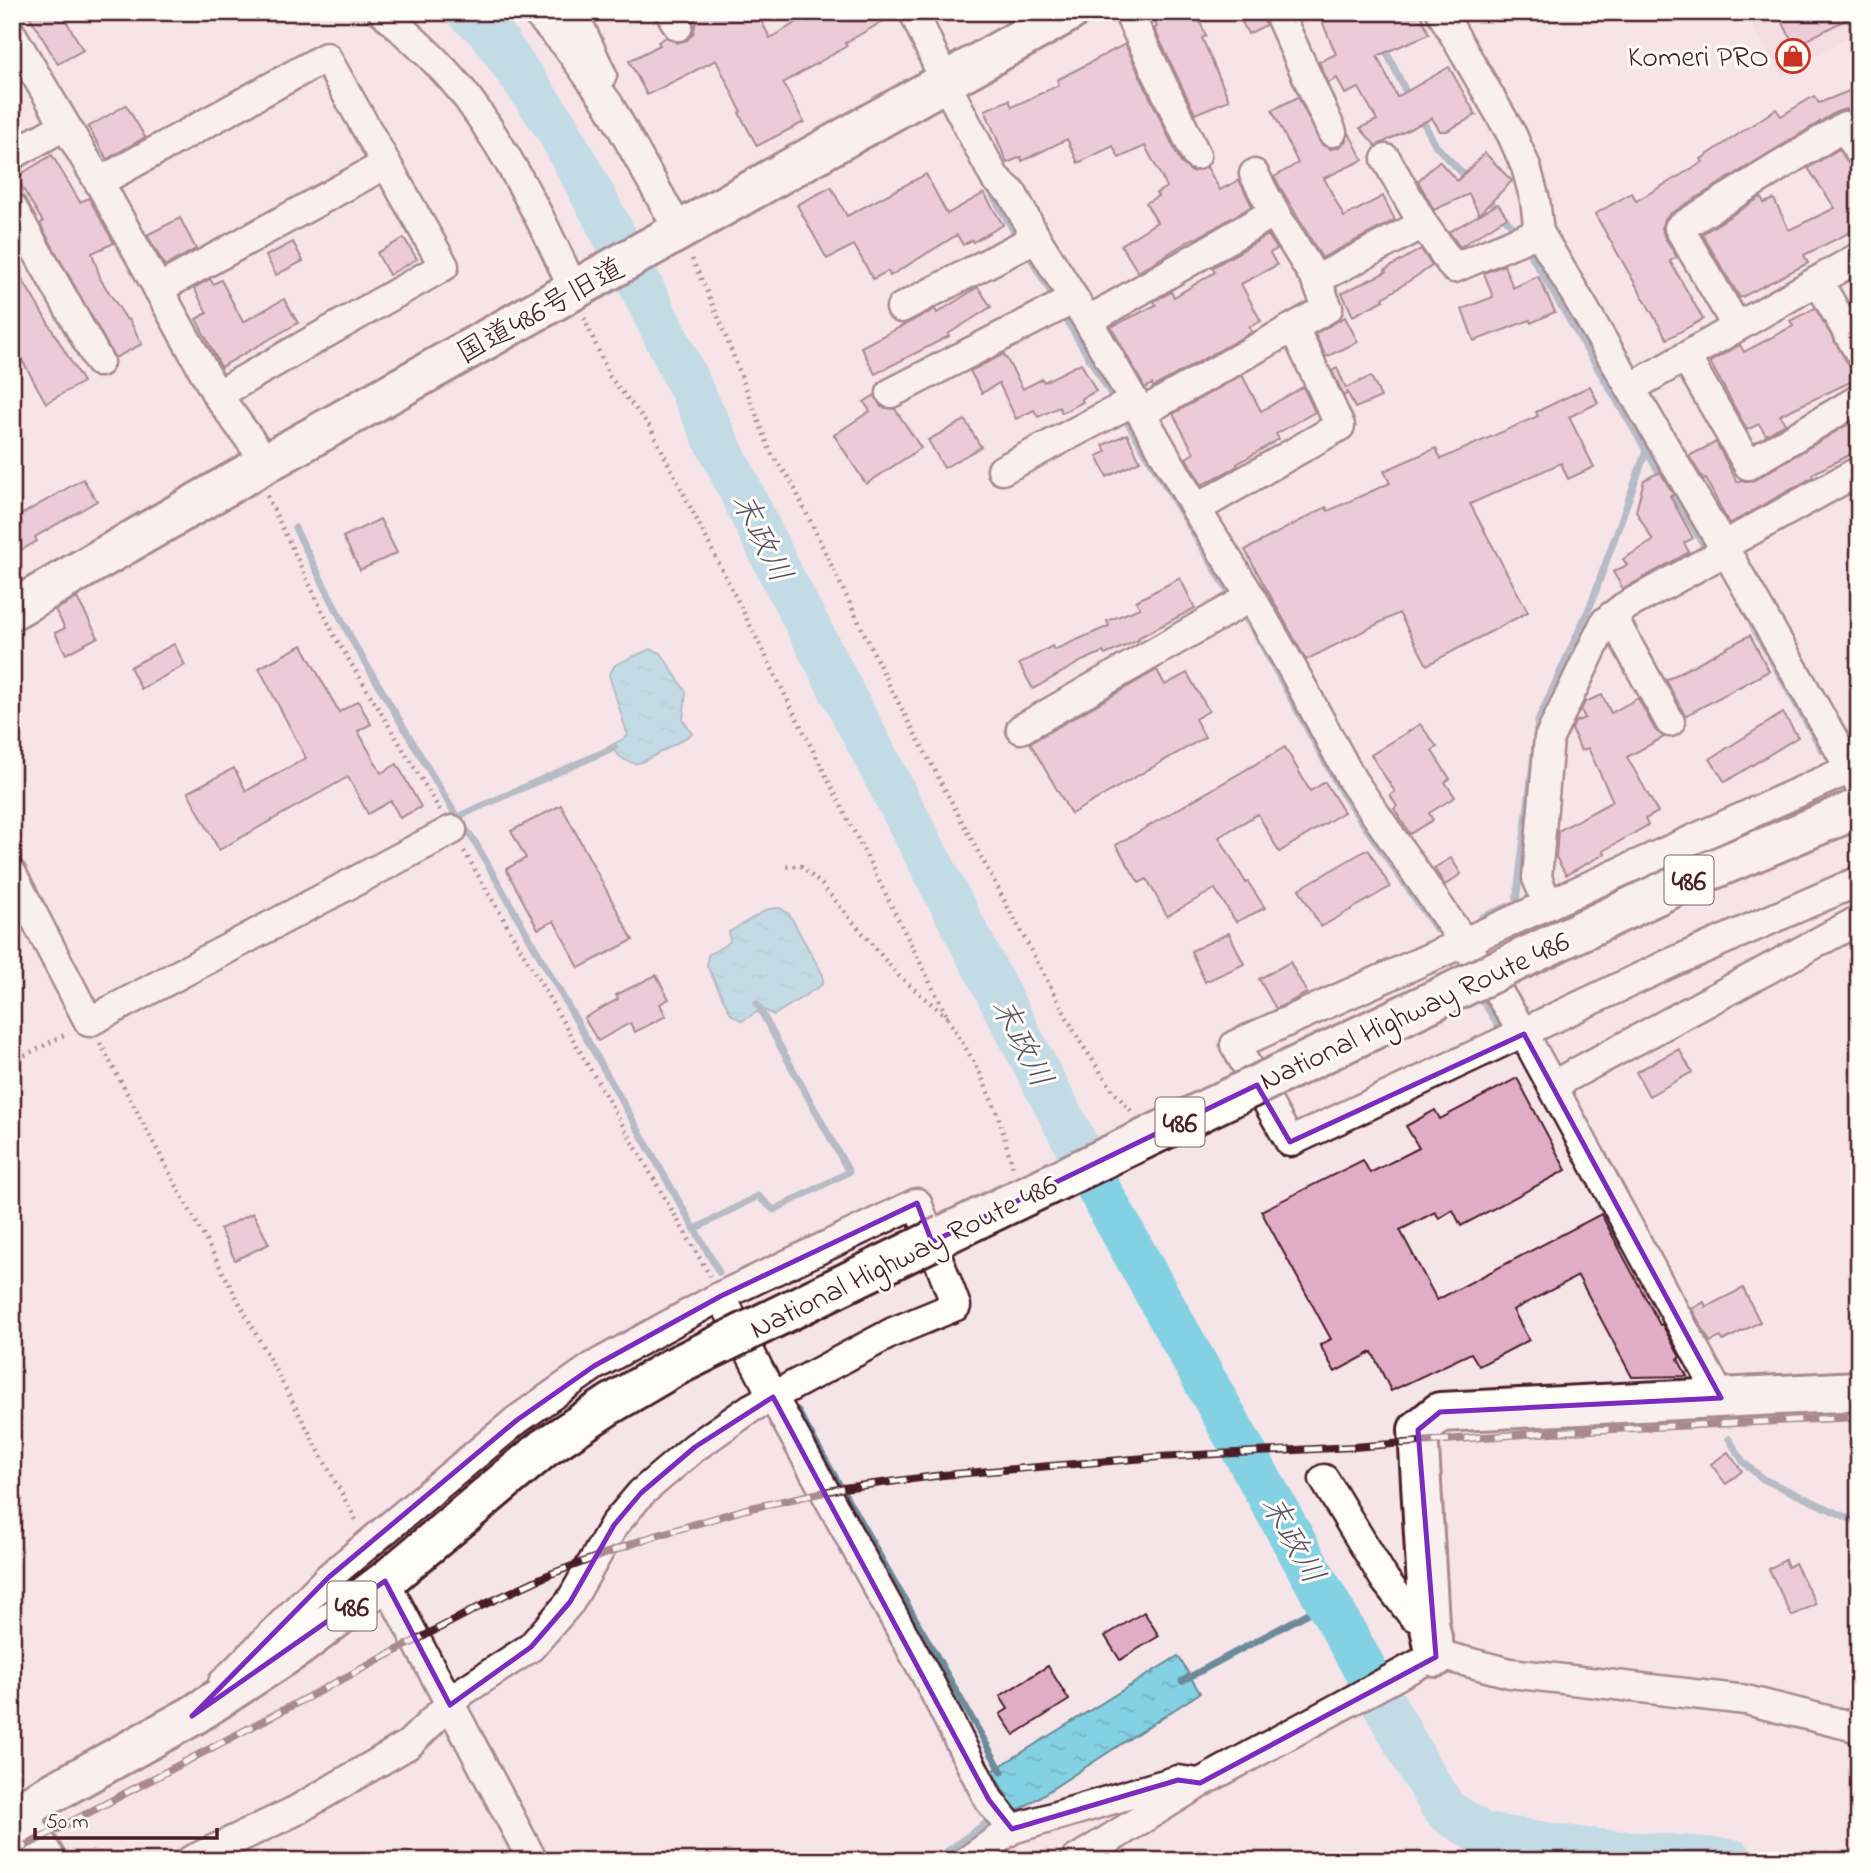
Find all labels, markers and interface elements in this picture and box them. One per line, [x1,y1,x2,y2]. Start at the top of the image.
place label: Komeri PRO [1628,37,1769,81]
shop icon: Komeri PRO [1774,37,1812,75]
street label: 国道486号旧道 [449,248,634,377]
water label: 末政川 [718,485,802,592]
road number: 486 [1664,856,1714,904]
street label: National Highway Route 486 [1253,921,1578,1104]
water label: 末政川 [977,990,1063,1097]
road number: 486 [1156,1098,1204,1146]
street label: National Highway Route 486 [743,1165,1066,1352]
water label: 末政川 [1247,1487,1335,1594]
road number: 486 [328,1582,376,1630]
scale bar [35,1796,217,1840]
text: 50 m [46,1808,89,1838]

